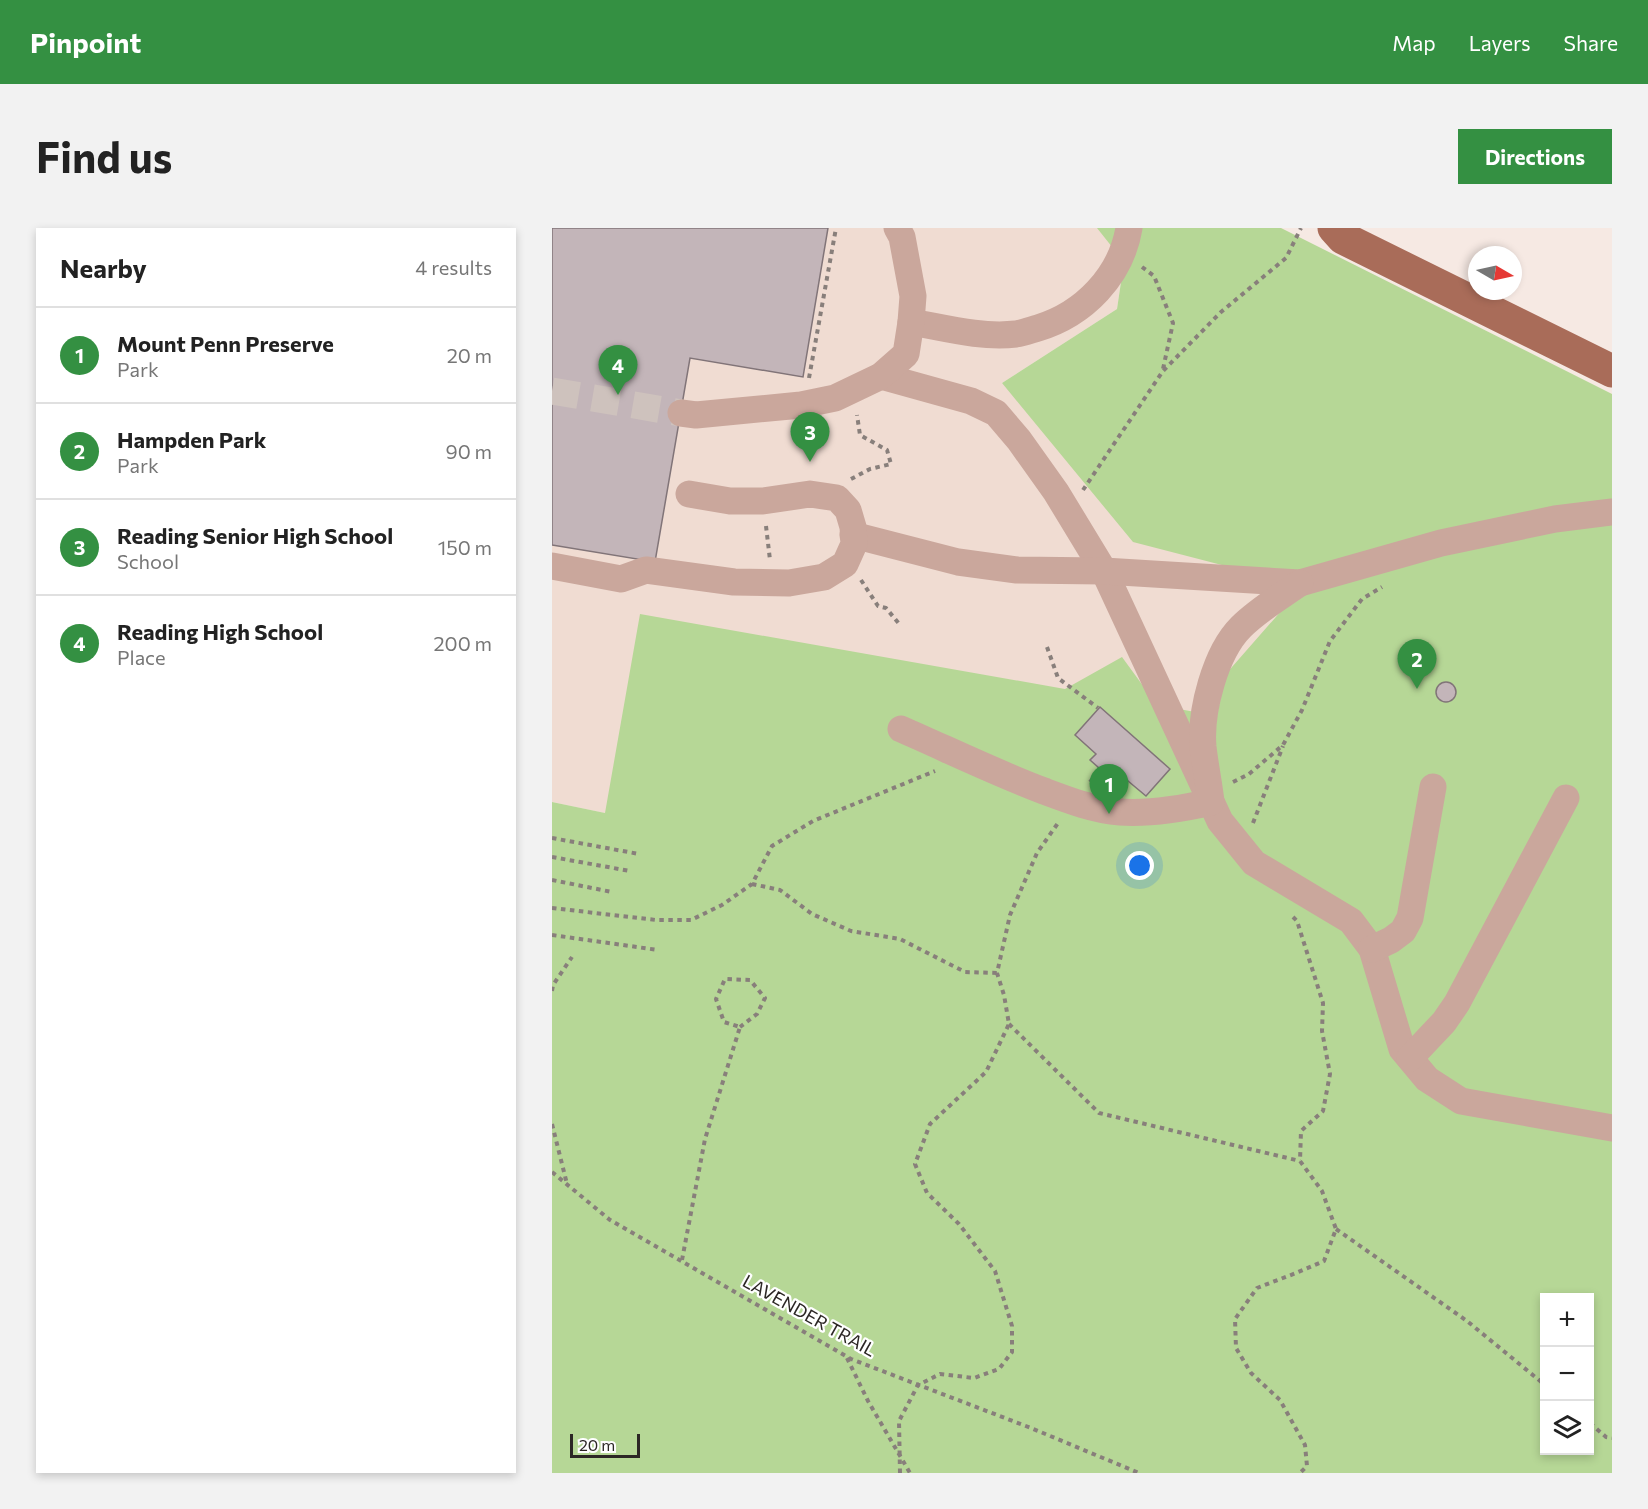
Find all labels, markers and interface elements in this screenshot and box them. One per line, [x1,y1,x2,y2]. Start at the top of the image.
text: Pinpoint [30,25,141,59]
text: Map [1392,30,1436,55]
text: Layers [1469,30,1531,55]
text: Share [1564,30,1618,55]
button: Directions [1458,129,1612,184]
text: Find us [36,130,172,182]
north arrow [1468,246,1522,300]
text: Nearby [60,252,147,283]
text: 4 results [415,255,492,279]
text: Mount Penn Preserve [117,330,334,357]
text: 1 [75,343,84,367]
text: 20 m [447,343,492,367]
pin: 4 [598,346,638,395]
text: Park [117,357,159,381]
pin: 3 [790,412,830,462]
text: Hampden Park [117,426,266,453]
text: 2 [74,439,85,463]
text: 90 m [446,439,492,463]
text: Park [117,453,159,477]
text: Reading Senior High School [117,522,393,549]
text: 3 [74,535,85,559]
text: 150 m [438,535,492,559]
text: School [117,549,179,573]
text: Reading High School [117,618,323,645]
text: 4 [73,631,86,655]
text: 200 m [434,631,492,655]
pin: 2 [1398,640,1436,689]
text: Place [117,645,166,669]
pin: 1 [1090,764,1128,814]
your location [1125,851,1154,880]
street label: LAVENDER TRAIL [739,1269,880,1361]
map controls [1540,1293,1594,1455]
button: + [1540,1293,1594,1347]
button: − [1540,1347,1594,1401]
button: layers [1540,1401,1594,1455]
scale bar [570,1431,640,1458]
text: 20 m [579,1435,615,1454]

